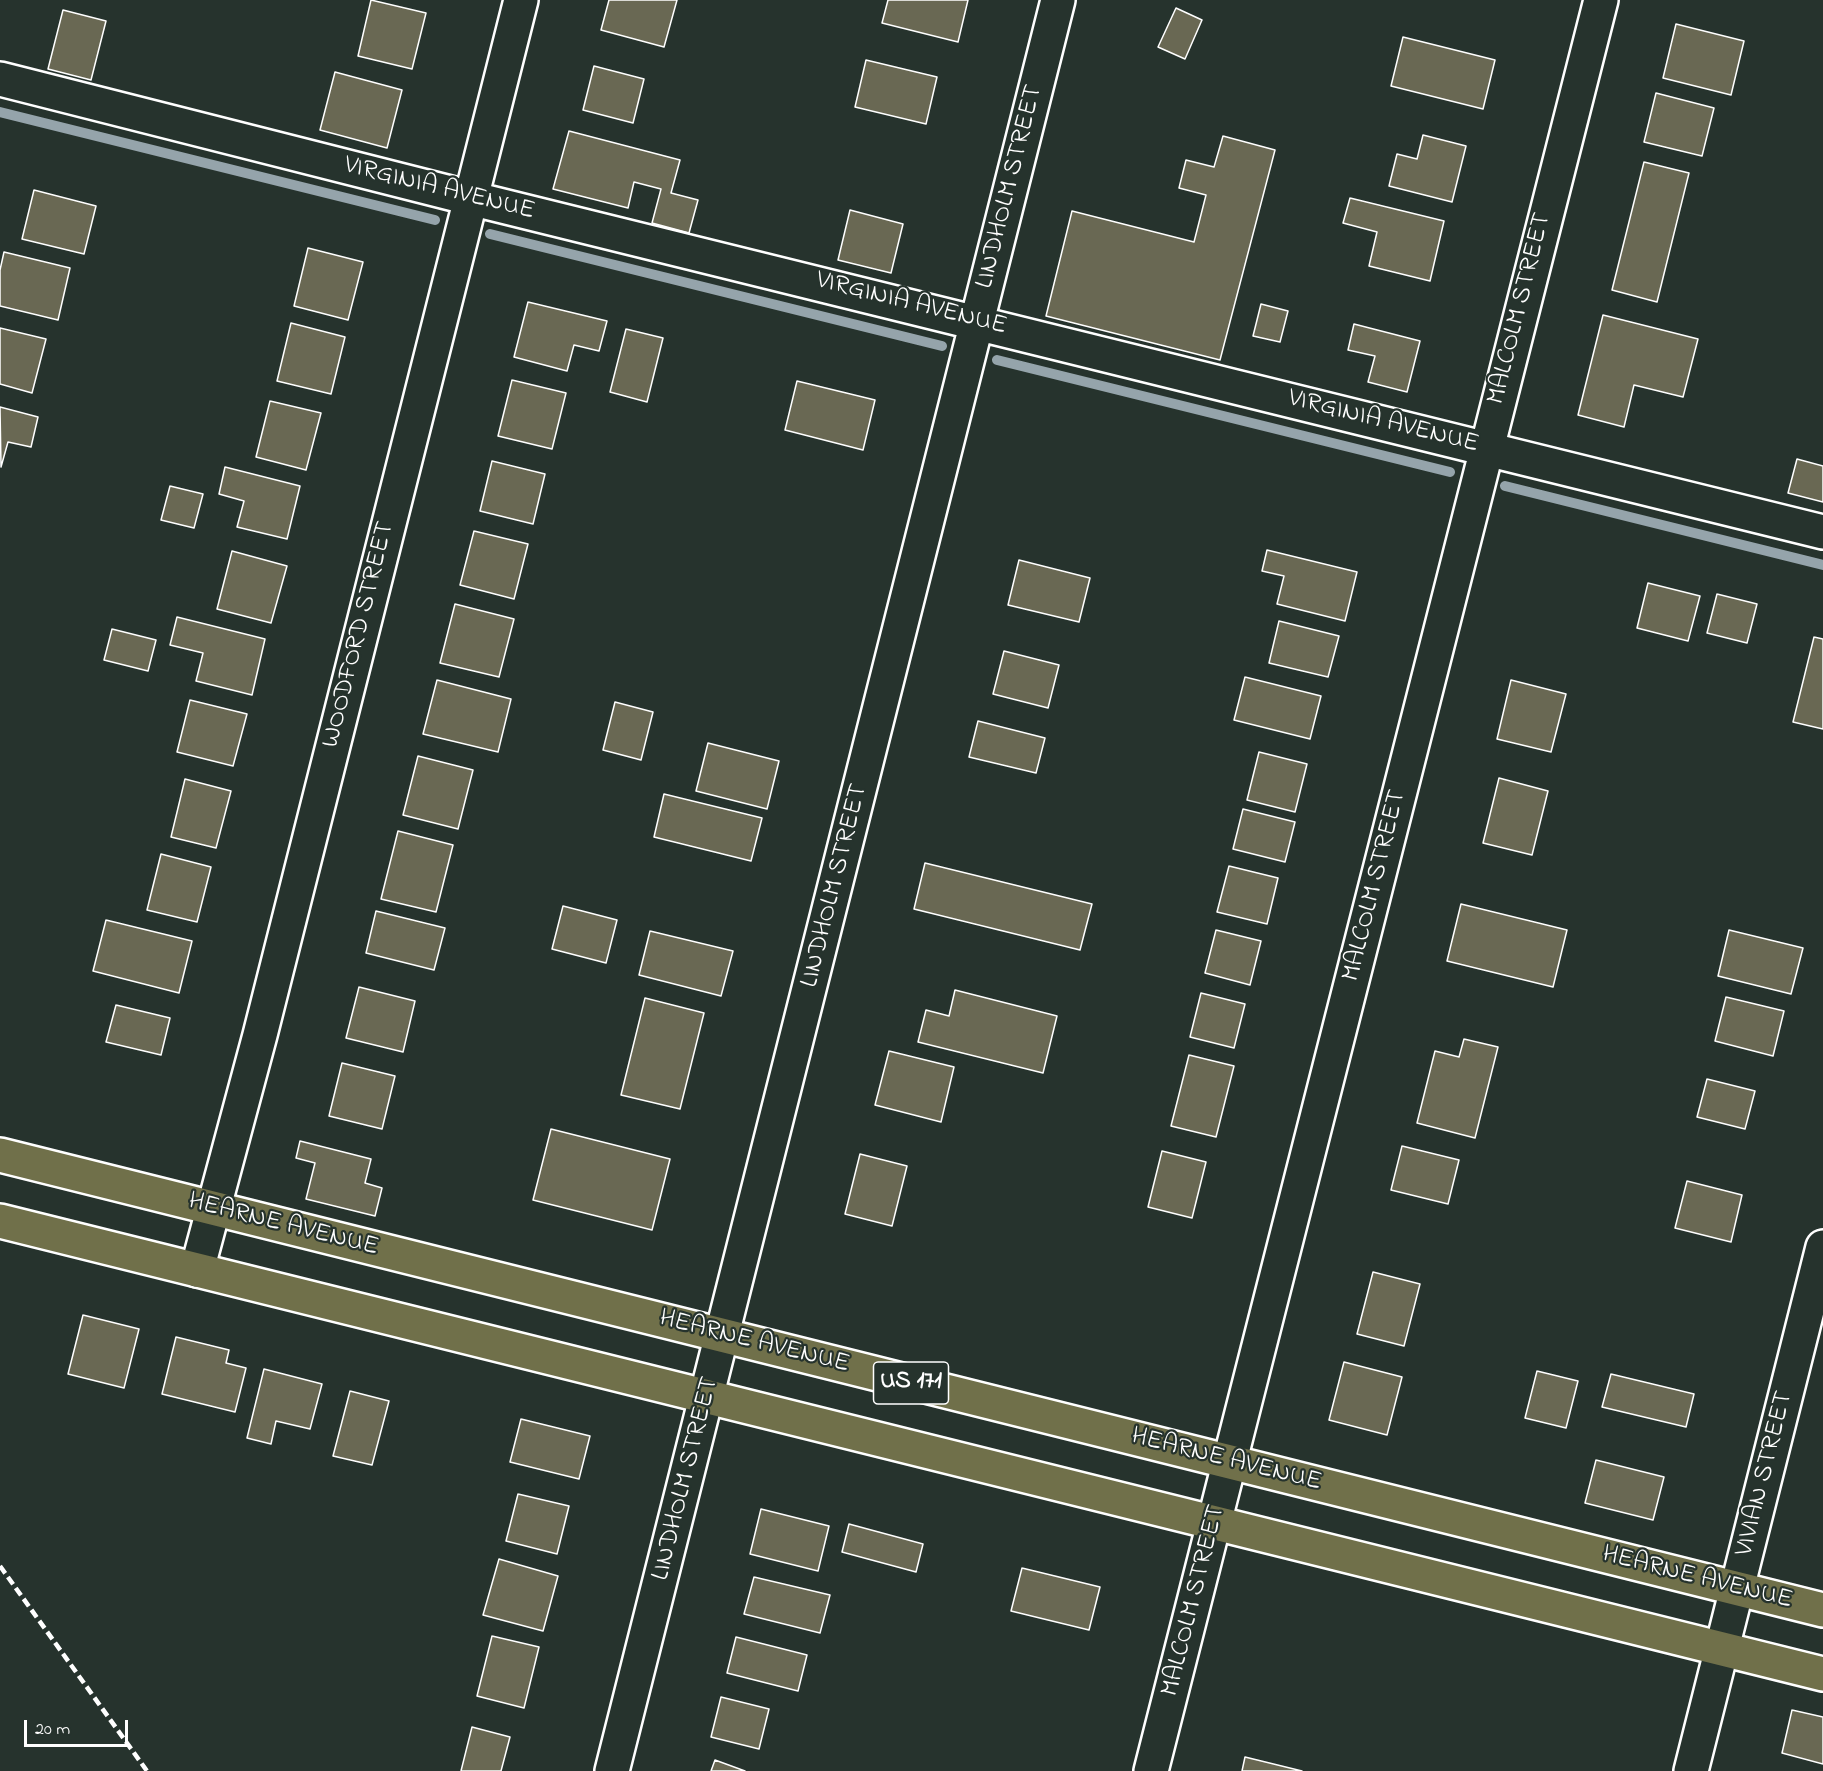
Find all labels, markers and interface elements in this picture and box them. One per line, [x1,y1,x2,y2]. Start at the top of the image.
street label: LINDHOLM STREET [971,82,1051,292]
street label: VIRGINIA AVENUE [340,151,538,229]
street label: MALCOLM STREET [1482,210,1560,408]
street label: VIRGINIA AVENUE [812,266,1010,344]
street label: VIRGINIA AVENUE [1284,384,1482,462]
street label: WOODFORD STREET [317,519,403,751]
street label: LINDHOLM STREET [796,781,876,991]
street label: MALCOLM STREET [1337,787,1415,985]
street label: HEARNE AVENUE [185,1187,381,1265]
street label: HEARNE AVENUE [656,1304,852,1382]
road number: US 171 [874,1362,948,1404]
street label: LINDHOLM STREET [647,1374,727,1584]
street label: VIVIAN STREET [1730,1388,1802,1560]
street label: HEARNE AVENUE [1128,1422,1324,1500]
street label: MALCOLM STREET [1156,1502,1234,1700]
street label: HEARNE AVENUE [1599,1540,1795,1618]
scale bar [27,1708,130,1746]
text: 20 m [35,1717,70,1743]

